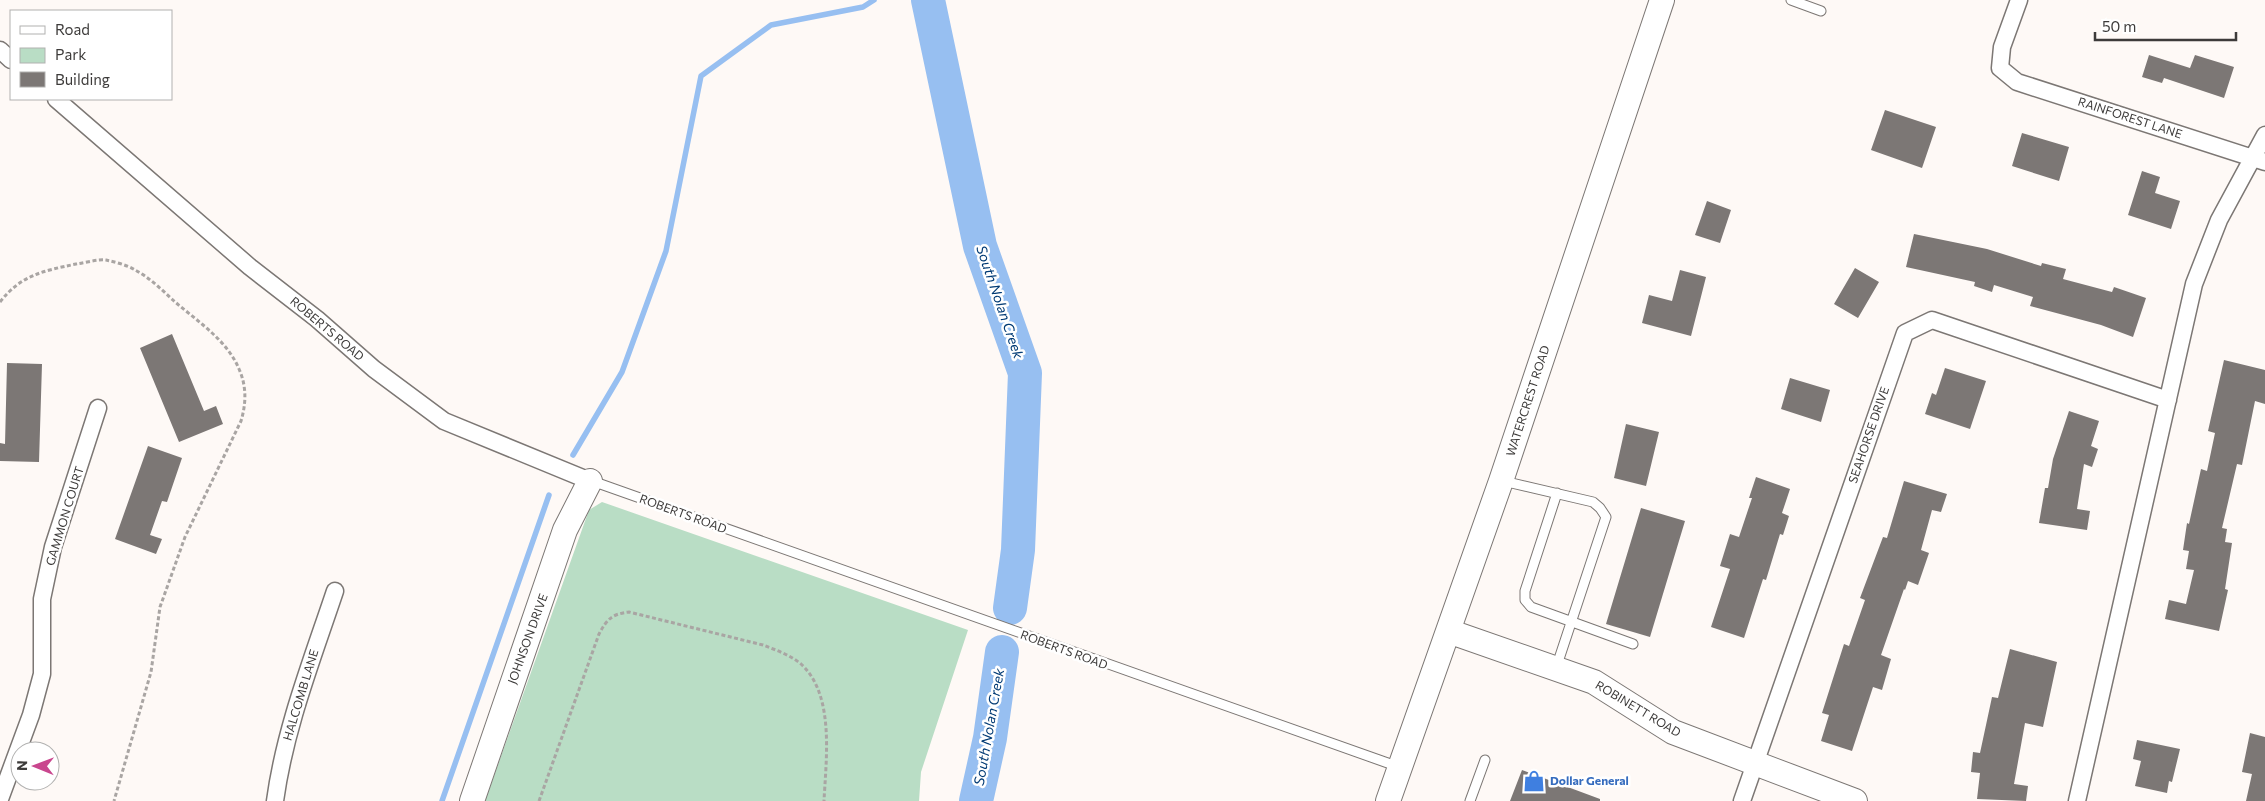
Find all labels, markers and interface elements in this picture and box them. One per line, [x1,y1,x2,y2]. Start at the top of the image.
legend [10,10,172,100]
scale bar [2095,10,2236,42]
text: 50 m [2102,17,2136,35]
text: Road [55,20,90,38]
text: Park [55,45,86,63]
text: Building [55,70,110,88]
street label: RAINFOREST LANE [2076,94,2184,141]
water label: South Nolan Creek [973,243,1028,361]
street label: ROBERTS ROAD [288,293,367,363]
street label: WATERCREST ROAD [1502,343,1552,458]
street label: SEAHORSE DRIVE [1845,384,1891,485]
street label: GAMMON COURT [42,464,86,567]
street label: ROBERTS ROAD [638,491,729,535]
street label: JOHNSON DRIVE [504,592,551,686]
street label: ROBERTS ROAD [1019,627,1110,671]
street label: HALCOMB LANE [280,647,321,742]
water label: South Nolan Creek [970,667,1007,787]
street label: ROBINETT ROAD [1593,677,1684,739]
north arrow [10,741,60,791]
text: N [13,760,30,771]
shop icon: Dollar General [1521,768,1547,794]
place label: Dollar General [1550,773,1629,787]

